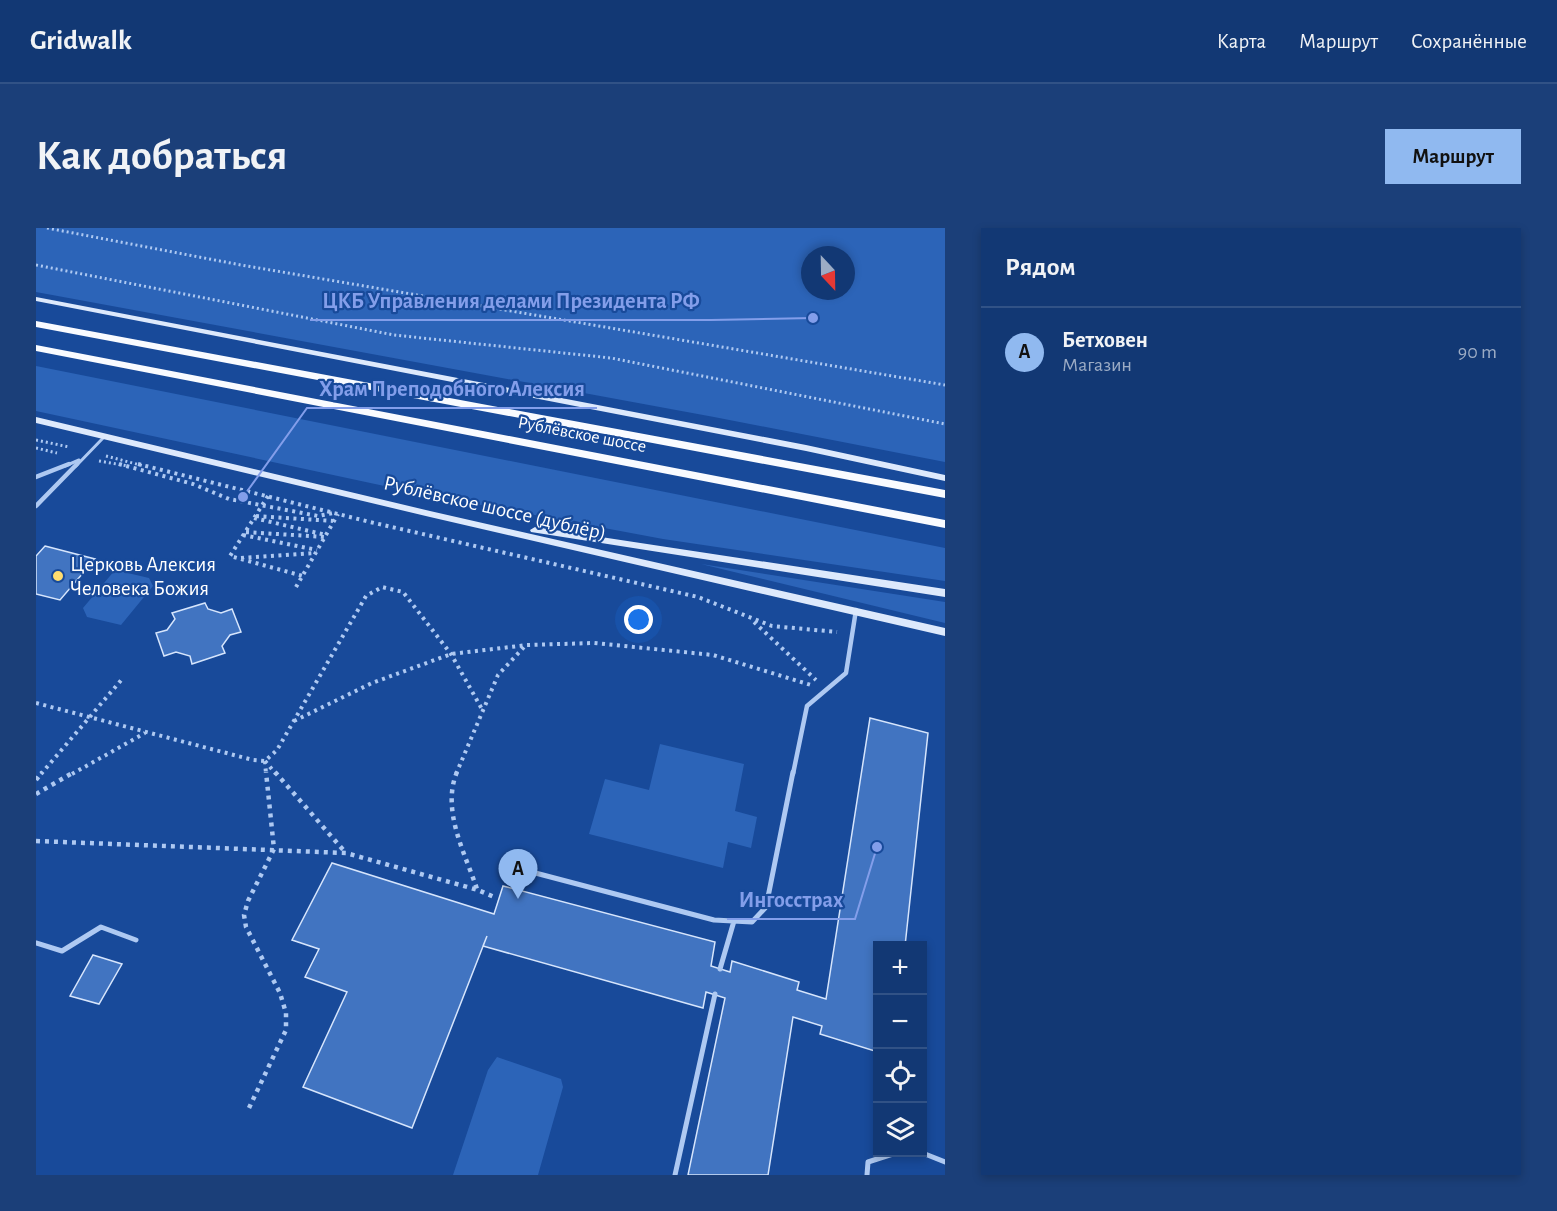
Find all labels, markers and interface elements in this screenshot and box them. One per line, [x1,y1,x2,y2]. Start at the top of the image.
text: Gridwalk [30,27,132,55]
text: Карта [1217,31,1266,52]
text: Маршрут [1299,31,1378,52]
text: Сохранённые [1411,31,1527,52]
button: Маршрут [1385,129,1521,184]
text: Как добраться [36,135,287,177]
north arrow [801,246,855,300]
text: Рядом [1005,254,1076,280]
callout: ЦКБ Управления делами Президента РФ [310,280,711,320]
text: ЦКБ Управления делами Президента РФ [322,290,700,312]
text: Бетховен [1062,329,1148,351]
text: A [1019,342,1031,362]
text: 90 m [1458,342,1497,362]
text: Магазин [1062,355,1132,375]
callout: Храм Преподобного Алексия [307,368,597,408]
text: Храм Преподобного Алексия [319,378,585,400]
street label: Рублёвское шоссе [516,413,648,456]
street label: Рублёвское шоссе (дублёр) [382,472,608,544]
place label: Церковь Алексия Человека Божия [70,554,216,599]
marker: Церковь Алексия Человека Божия [51,569,65,583]
your location [624,605,653,634]
pin: A [498,850,538,899]
callout: Ингосстрах [727,879,855,919]
text: Ингосстрах [739,889,843,911]
map controls [873,941,927,1157]
button: + [873,941,927,995]
button: − [873,995,927,1049]
button: locate [873,1049,927,1103]
button: layers [873,1103,927,1157]

